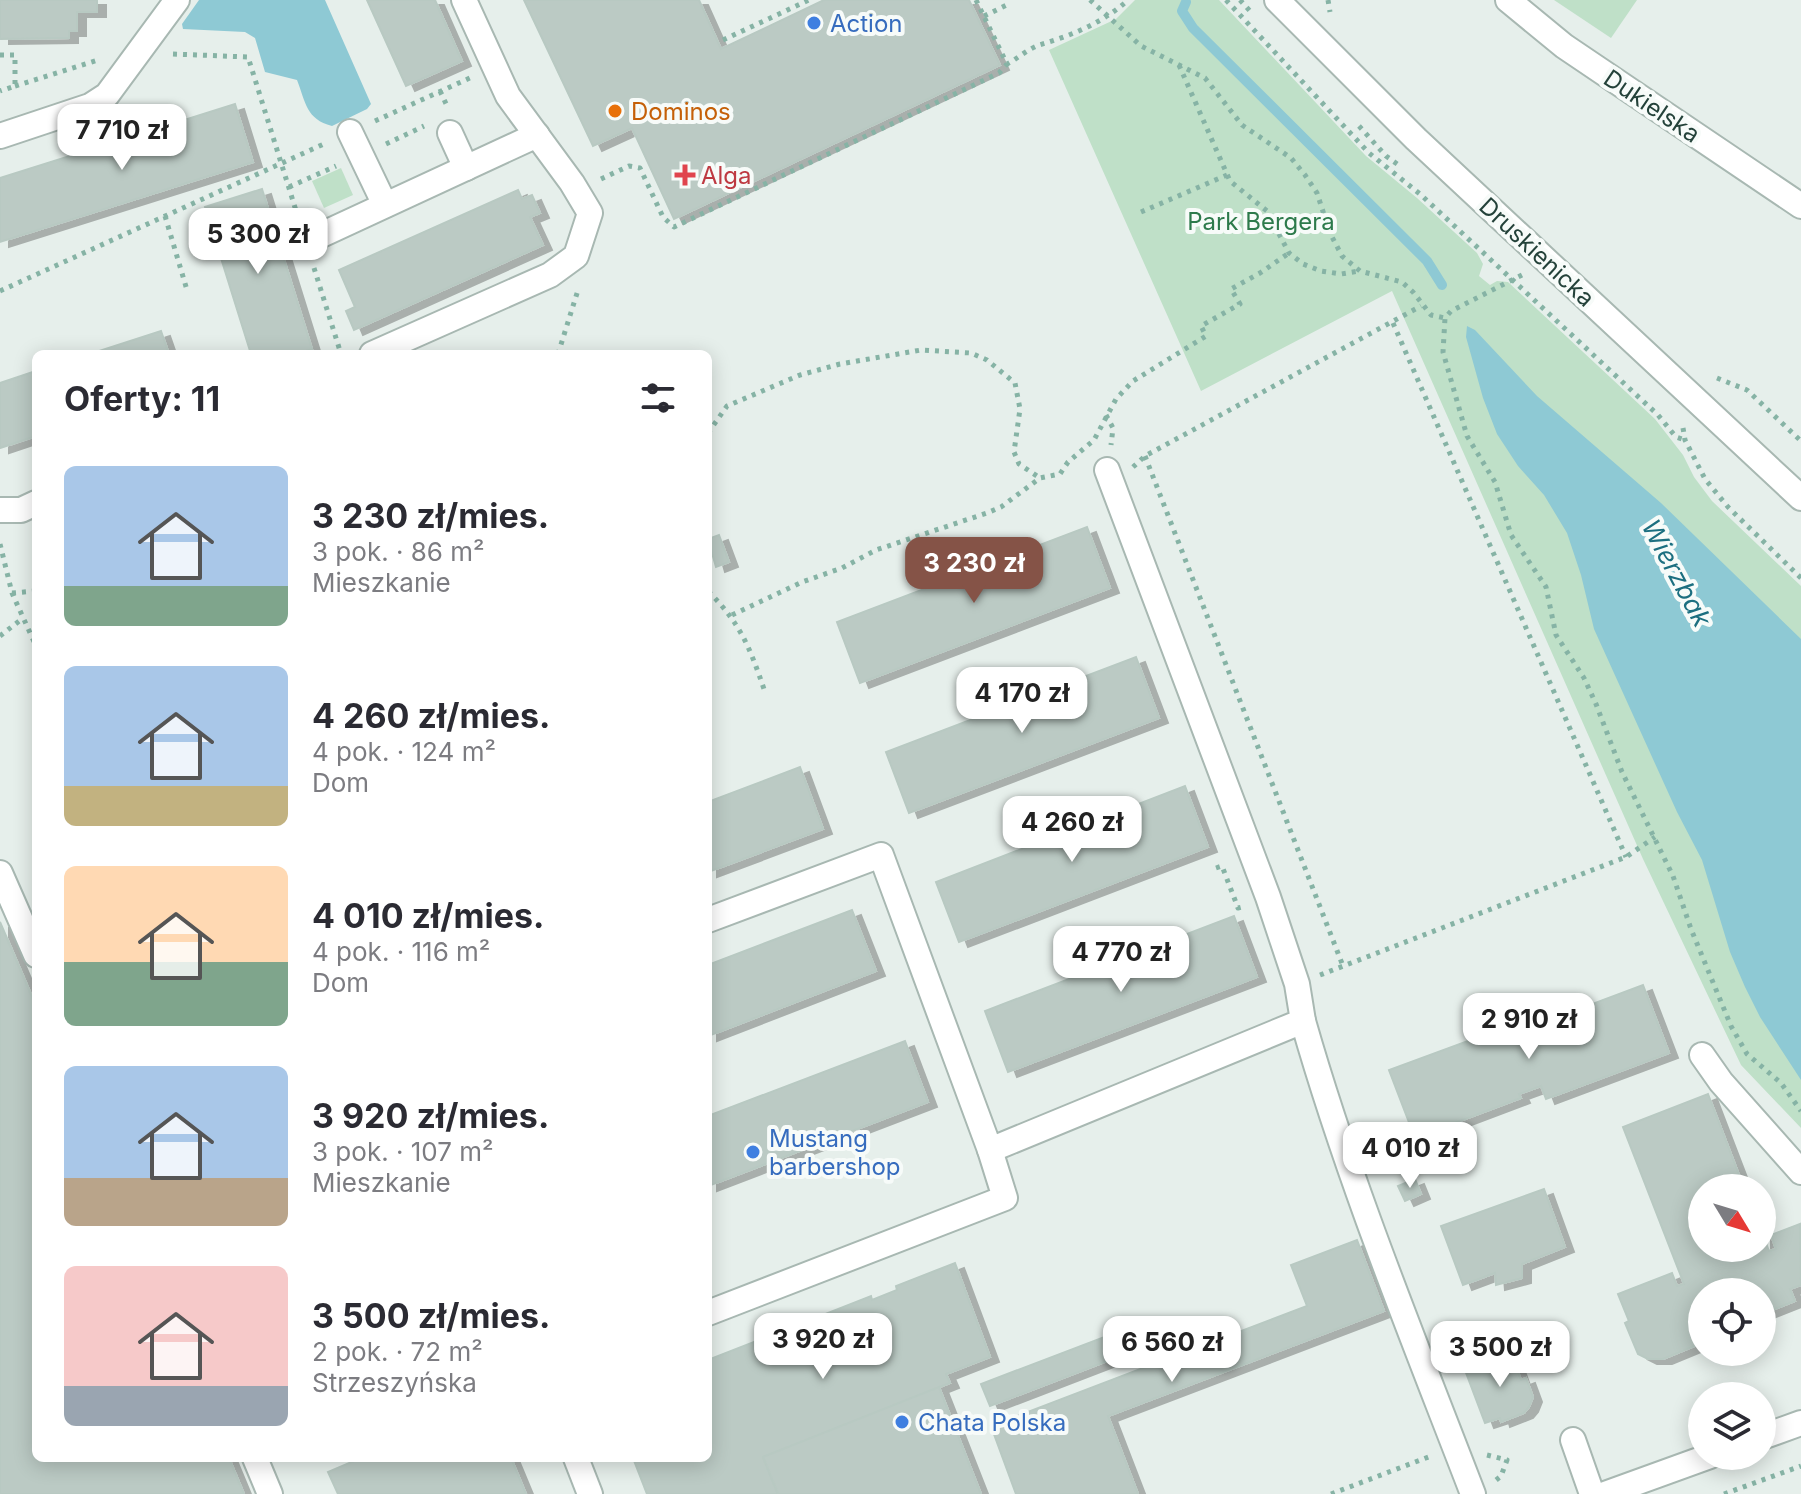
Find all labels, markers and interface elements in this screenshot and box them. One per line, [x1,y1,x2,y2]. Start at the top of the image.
place label: Action [830,9,903,38]
marker: Action [805,14,823,32]
street label: Dukielska [1598,63,1706,149]
place label: Dominos [631,97,731,126]
marker: Dominos [606,102,624,120]
pin: 7 710 zł [39,104,205,172]
text: 7 710 zł [75,114,169,145]
place label: Alga [701,161,752,190]
marker: Alga [676,166,694,184]
street label: Druskienicka [1474,191,1600,313]
park label: Park Bergera [1187,207,1335,236]
pin: 5 300 zł [175,208,341,276]
text: 5 300 zł [207,218,309,249]
icon: filters [636,376,680,420]
text: Oferty: 11 [64,378,220,419]
text: 3 230 zł/mies. [312,495,549,536]
icon: home [128,498,224,594]
water label: Wierzbak [1636,514,1719,633]
text: 3 pok. · 86 m² [312,536,485,567]
pin: 3 230 zł [891,537,1057,605]
text: 3 230 zł [923,547,1025,578]
text: Mieszkanie [312,567,451,598]
pin: 4 170 zł [939,667,1105,735]
text: 4 170 zł [974,677,1070,708]
text: 4 260 zł/mies. [312,695,550,736]
icon: home [128,698,224,794]
text: 4 pok. · 124 m² [312,736,496,767]
text: Dom [312,767,369,798]
pin: 4 260 zł [989,796,1155,864]
text: 4 260 zł [1021,806,1123,837]
text: 4 010 zł/mies. [312,895,544,936]
icon: home [128,898,224,994]
pin: 4 770 zł [1038,926,1204,994]
text: 4 pok. · 116 m² [312,936,490,967]
text: 4 770 zł [1071,936,1171,967]
text: Dom [312,967,369,998]
pin: 2 910 zł [1446,993,1612,1061]
text: 2 910 zł [1481,1003,1577,1034]
text: 3 920 zł/mies. [312,1095,549,1136]
icon: home [128,1098,224,1194]
pin: 4 010 zł [1327,1122,1493,1190]
place label: Mustang barbershop [769,1124,900,1181]
text: 4 010 zł [1361,1132,1459,1163]
text: 3 pok. · 107 m² [312,1136,494,1167]
marker: Mustang barbershop [744,1143,762,1161]
text: Mieszkanie [312,1167,451,1198]
north arrow [1688,1174,1776,1262]
map controls [1688,1174,1776,1470]
button: locate [1688,1278,1776,1366]
text: 3 500 zł/mies. [312,1295,550,1336]
icon: home [128,1298,224,1394]
pin: 3 920 zł [740,1313,906,1381]
pin: 6 560 zł [1089,1316,1255,1384]
pin: 3 500 zł [1417,1321,1583,1389]
text: 3 920 zł [772,1323,874,1354]
text: 6 560 zł [1121,1326,1223,1357]
text: 3 500 zł [1449,1331,1551,1362]
text: 2 pok. · 72 m² [312,1336,483,1367]
text: Strzeszyńska [312,1367,477,1398]
button: layers [1688,1382,1776,1470]
place label: Chata Polska [918,1408,1066,1437]
marker: Chata Polska [893,1413,911,1431]

